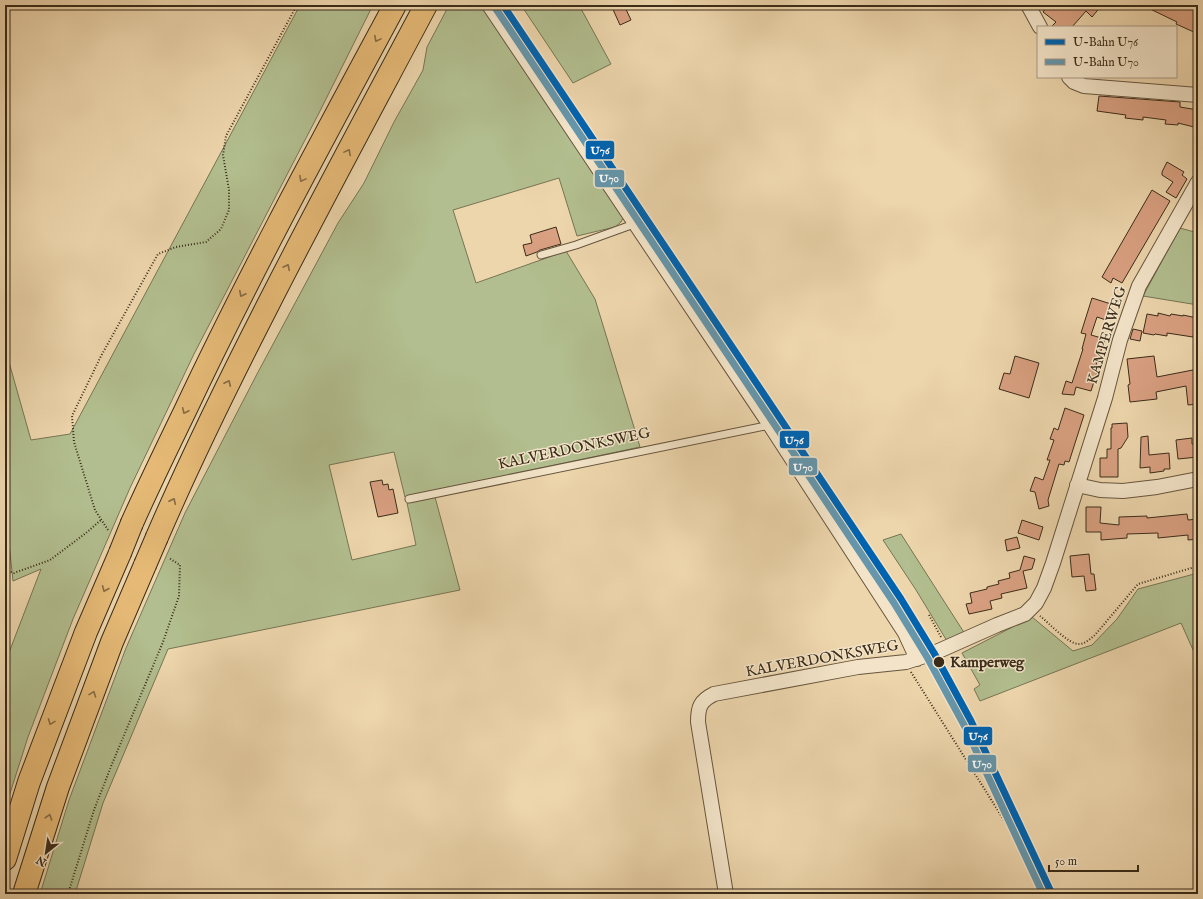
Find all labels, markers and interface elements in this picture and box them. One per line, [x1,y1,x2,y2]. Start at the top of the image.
legend [1037,26,1177,78]
one-way arrow [374,35,381,43]
text: U-Bahn U76 [1073,35,1139,50]
text: U-Bahn U70 [1073,55,1139,70]
line badge: U76 [585,140,615,160]
text: U76 [589,144,611,158]
one-way arrow [343,149,350,156]
line badge: U70 [594,169,625,188]
text: U70 [598,172,620,186]
one-way arrow [299,174,307,182]
one-way arrow [282,264,290,272]
street label: KAMPERWEG [1083,284,1130,386]
one-way arrow [240,290,247,297]
one-way arrow [223,380,231,388]
one-way arrow [182,406,190,414]
street label: KALVERDONKSWEG [496,423,652,474]
line badge: U76 [779,430,810,449]
text: U76 [783,434,805,448]
line badge: U70 [788,457,818,476]
text: U70 [792,461,814,475]
one-way arrow [168,497,176,505]
one-way arrow [101,585,109,592]
street label: KALVERDONKSWEG [744,636,900,681]
place label: Kamperweg [950,653,1025,672]
marker: Kamperweg [932,655,946,669]
one-way arrow [88,691,96,698]
one-way arrow [48,719,56,726]
line badge: U76 [963,726,993,746]
text: U76 [967,730,989,744]
line badge: U70 [967,754,997,773]
text: U70 [971,758,993,772]
one-way arrow [44,814,53,821]
north arrow [26,833,66,873]
scale bar [1049,847,1138,873]
text: N [33,852,50,870]
text: 50 m [1055,854,1077,869]

